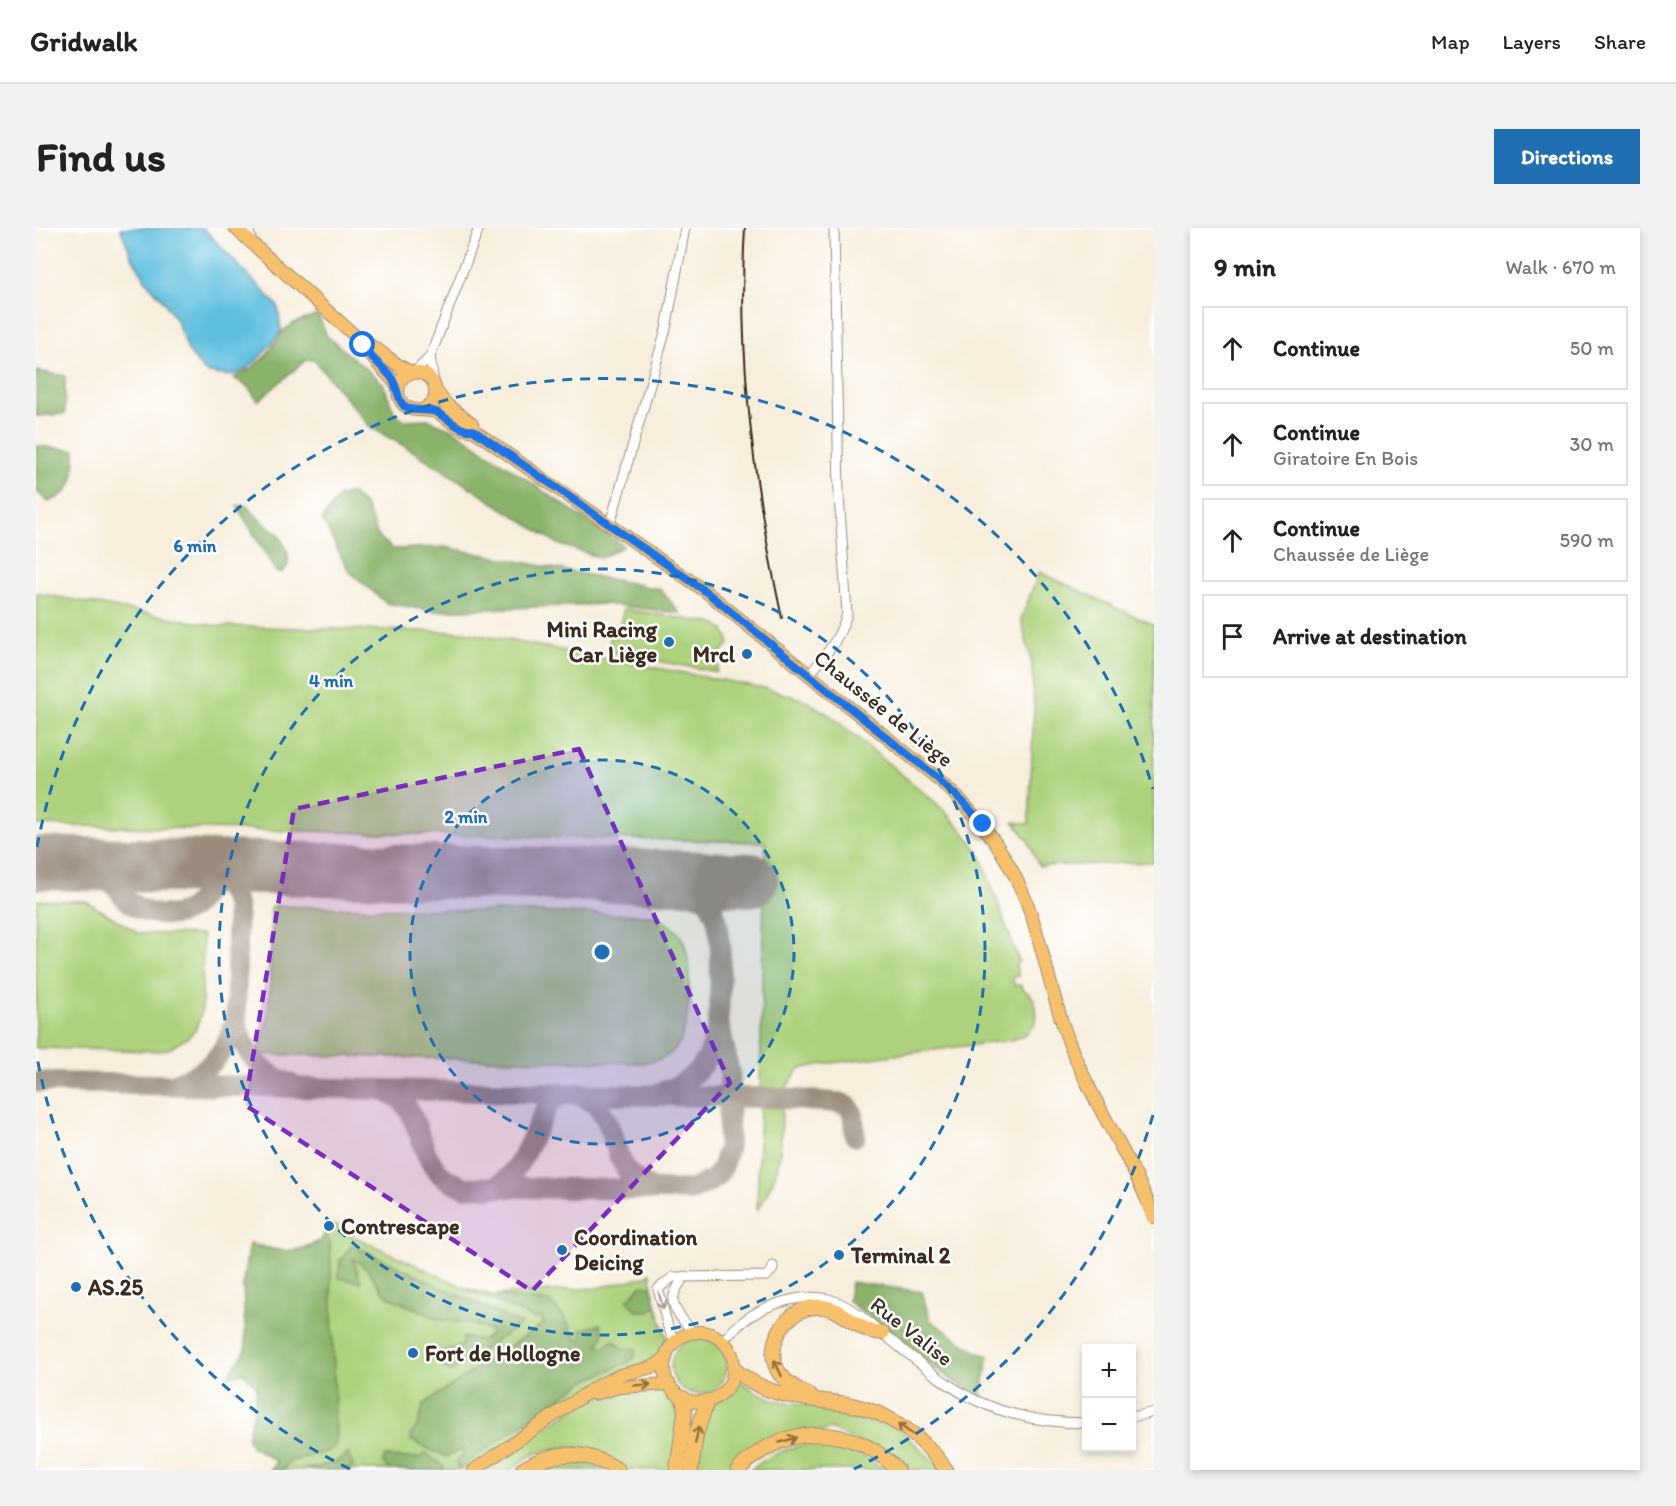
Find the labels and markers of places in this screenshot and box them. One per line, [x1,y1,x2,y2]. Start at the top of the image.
place label: Mini Racing Car Liège [547,616,658,668]
marker: Mini Racing Car Liège [662,635,676,649]
place label: Mrcl [693,641,736,668]
marker: Mrcl [740,647,754,661]
centre of rings [592,942,612,962]
place label: Contrescape [341,1213,460,1240]
marker: Contrescape [322,1219,336,1233]
place label: Coordination Deicing [574,1224,698,1276]
place label: Terminal 2 [850,1242,951,1269]
marker: Coordination Deicing [555,1243,569,1257]
marker: Terminal 2 [832,1248,846,1262]
place label: AS.25 [87,1274,143,1301]
marker: AS.25 [69,1280,83,1294]
place label: Fort de Hollogne [425,1340,580,1367]
marker: Fort de Hollogne [406,1346,420,1360]

